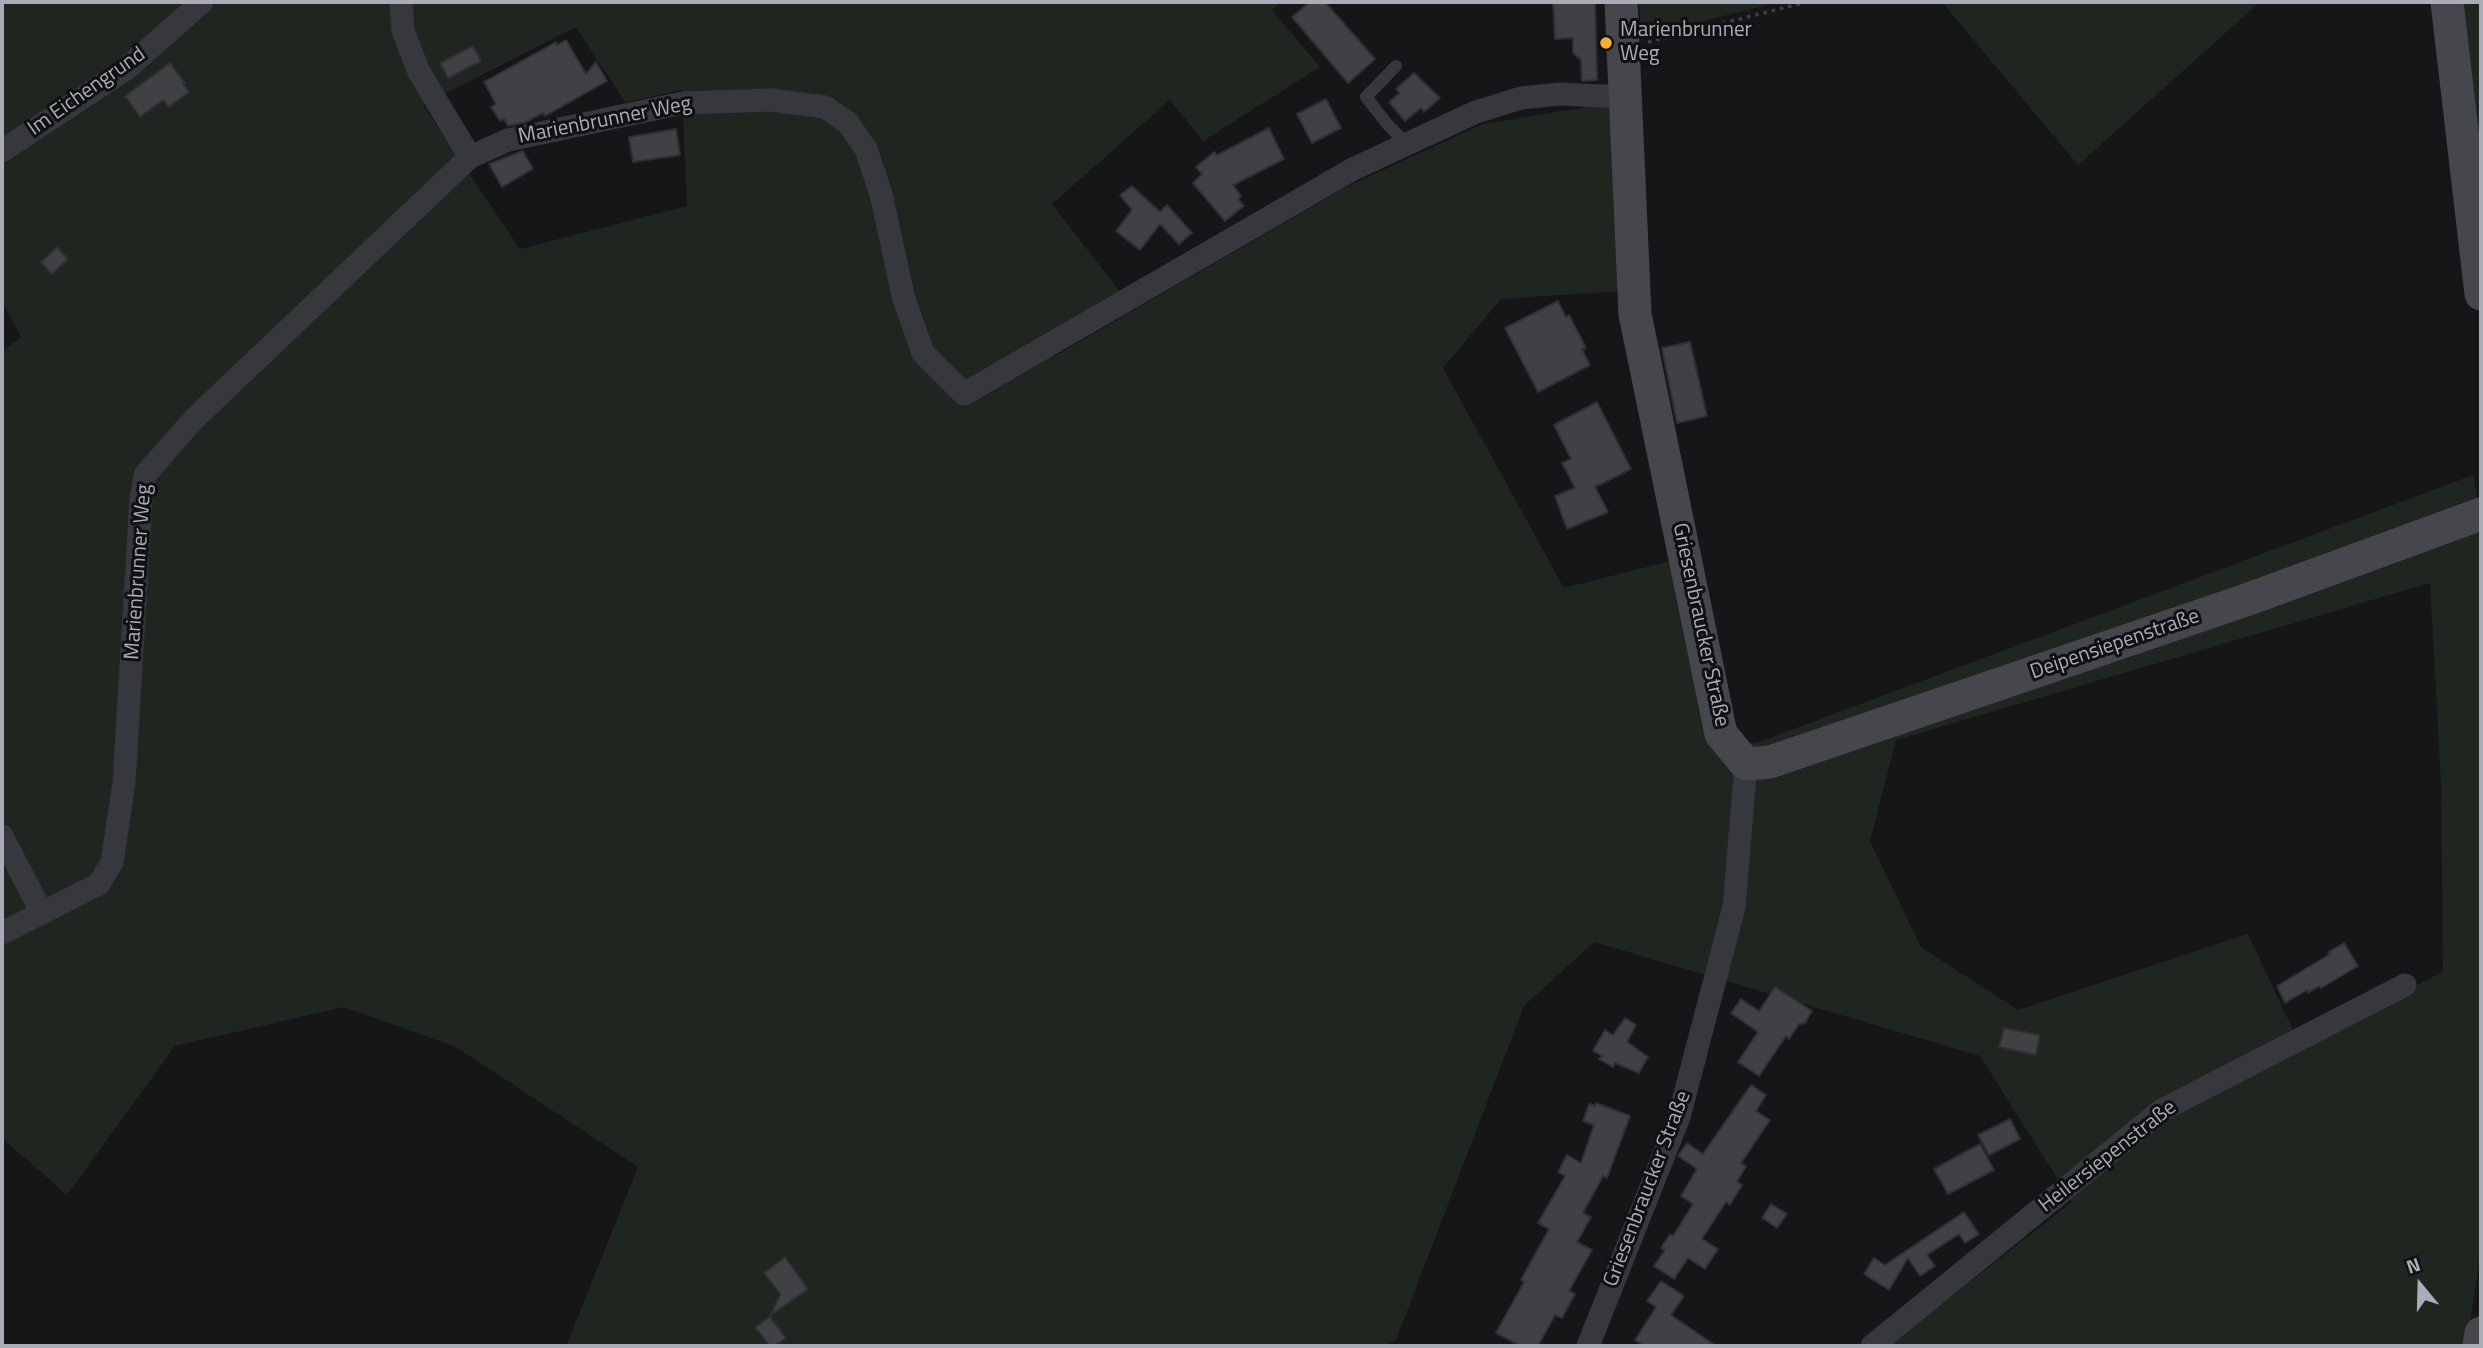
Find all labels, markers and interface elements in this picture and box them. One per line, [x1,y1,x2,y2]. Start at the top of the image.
place label: Marienbrunner Weg [1620,18,1752,68]
marker: Marienbrunner Weg [1598,35,1614,51]
street label: Im Eichengrund [23,42,151,142]
street label: Marienbrunner Weg [516,92,694,150]
street label: Marienbrunner Weg [120,483,158,661]
street label: Griesenbraucker Straße [1666,521,1734,729]
street label: Deipensiepenstraße [2027,604,2203,686]
street label: Griesenbraucker Straße [1599,1088,1697,1290]
street label: Heilersiepenstraße [2034,1096,2182,1218]
text: N [2402,1249,2424,1281]
north arrow [2385,1250,2455,1320]

